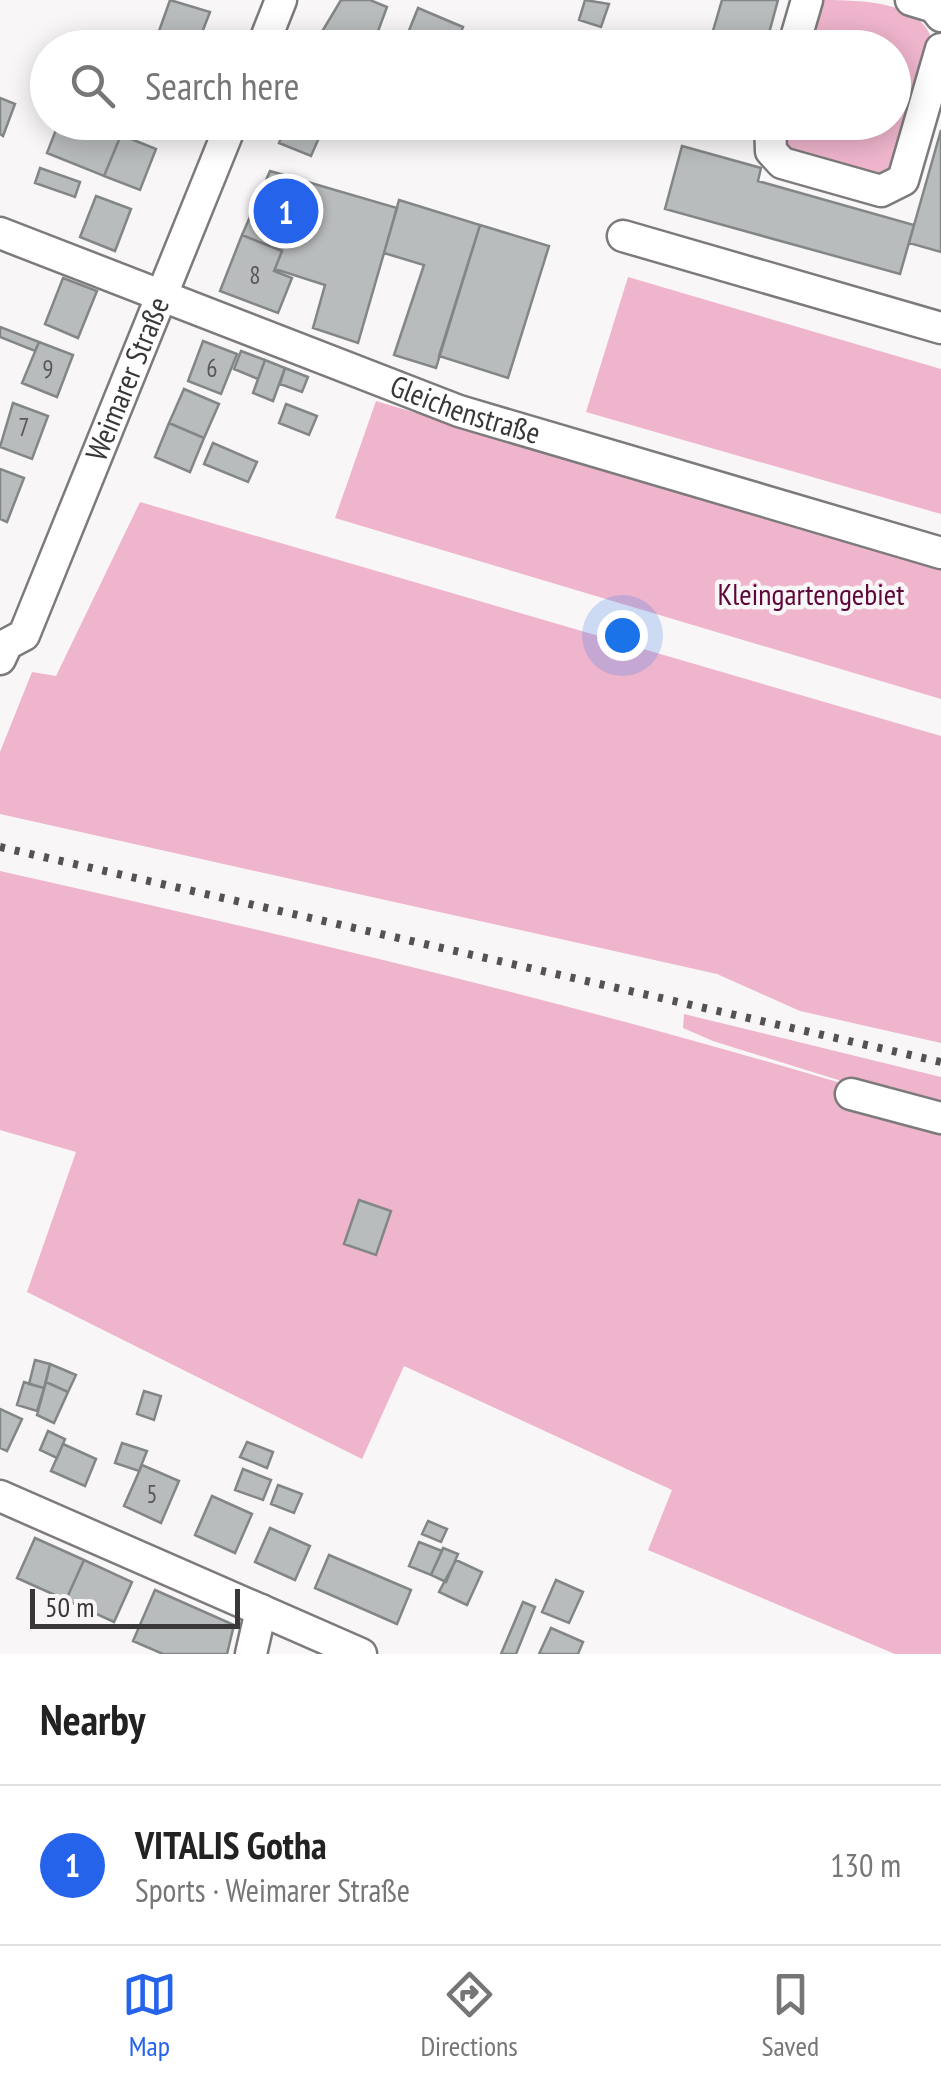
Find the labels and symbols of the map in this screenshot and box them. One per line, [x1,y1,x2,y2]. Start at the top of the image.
pin: 1 [254,174,318,248]
house number: 8 [249,259,261,291]
street label: Weimarer Straße [76,291,177,466]
house number: 6 [206,352,218,384]
house number: 9 [42,353,54,385]
street label: Gleichenstraße [385,365,545,452]
house number: 7 [18,411,30,443]
park label: Kleingartengebiet [718,574,905,613]
your location [597,610,648,661]
house number: 5 [146,1478,158,1510]
scale bar [30,1584,240,1628]

